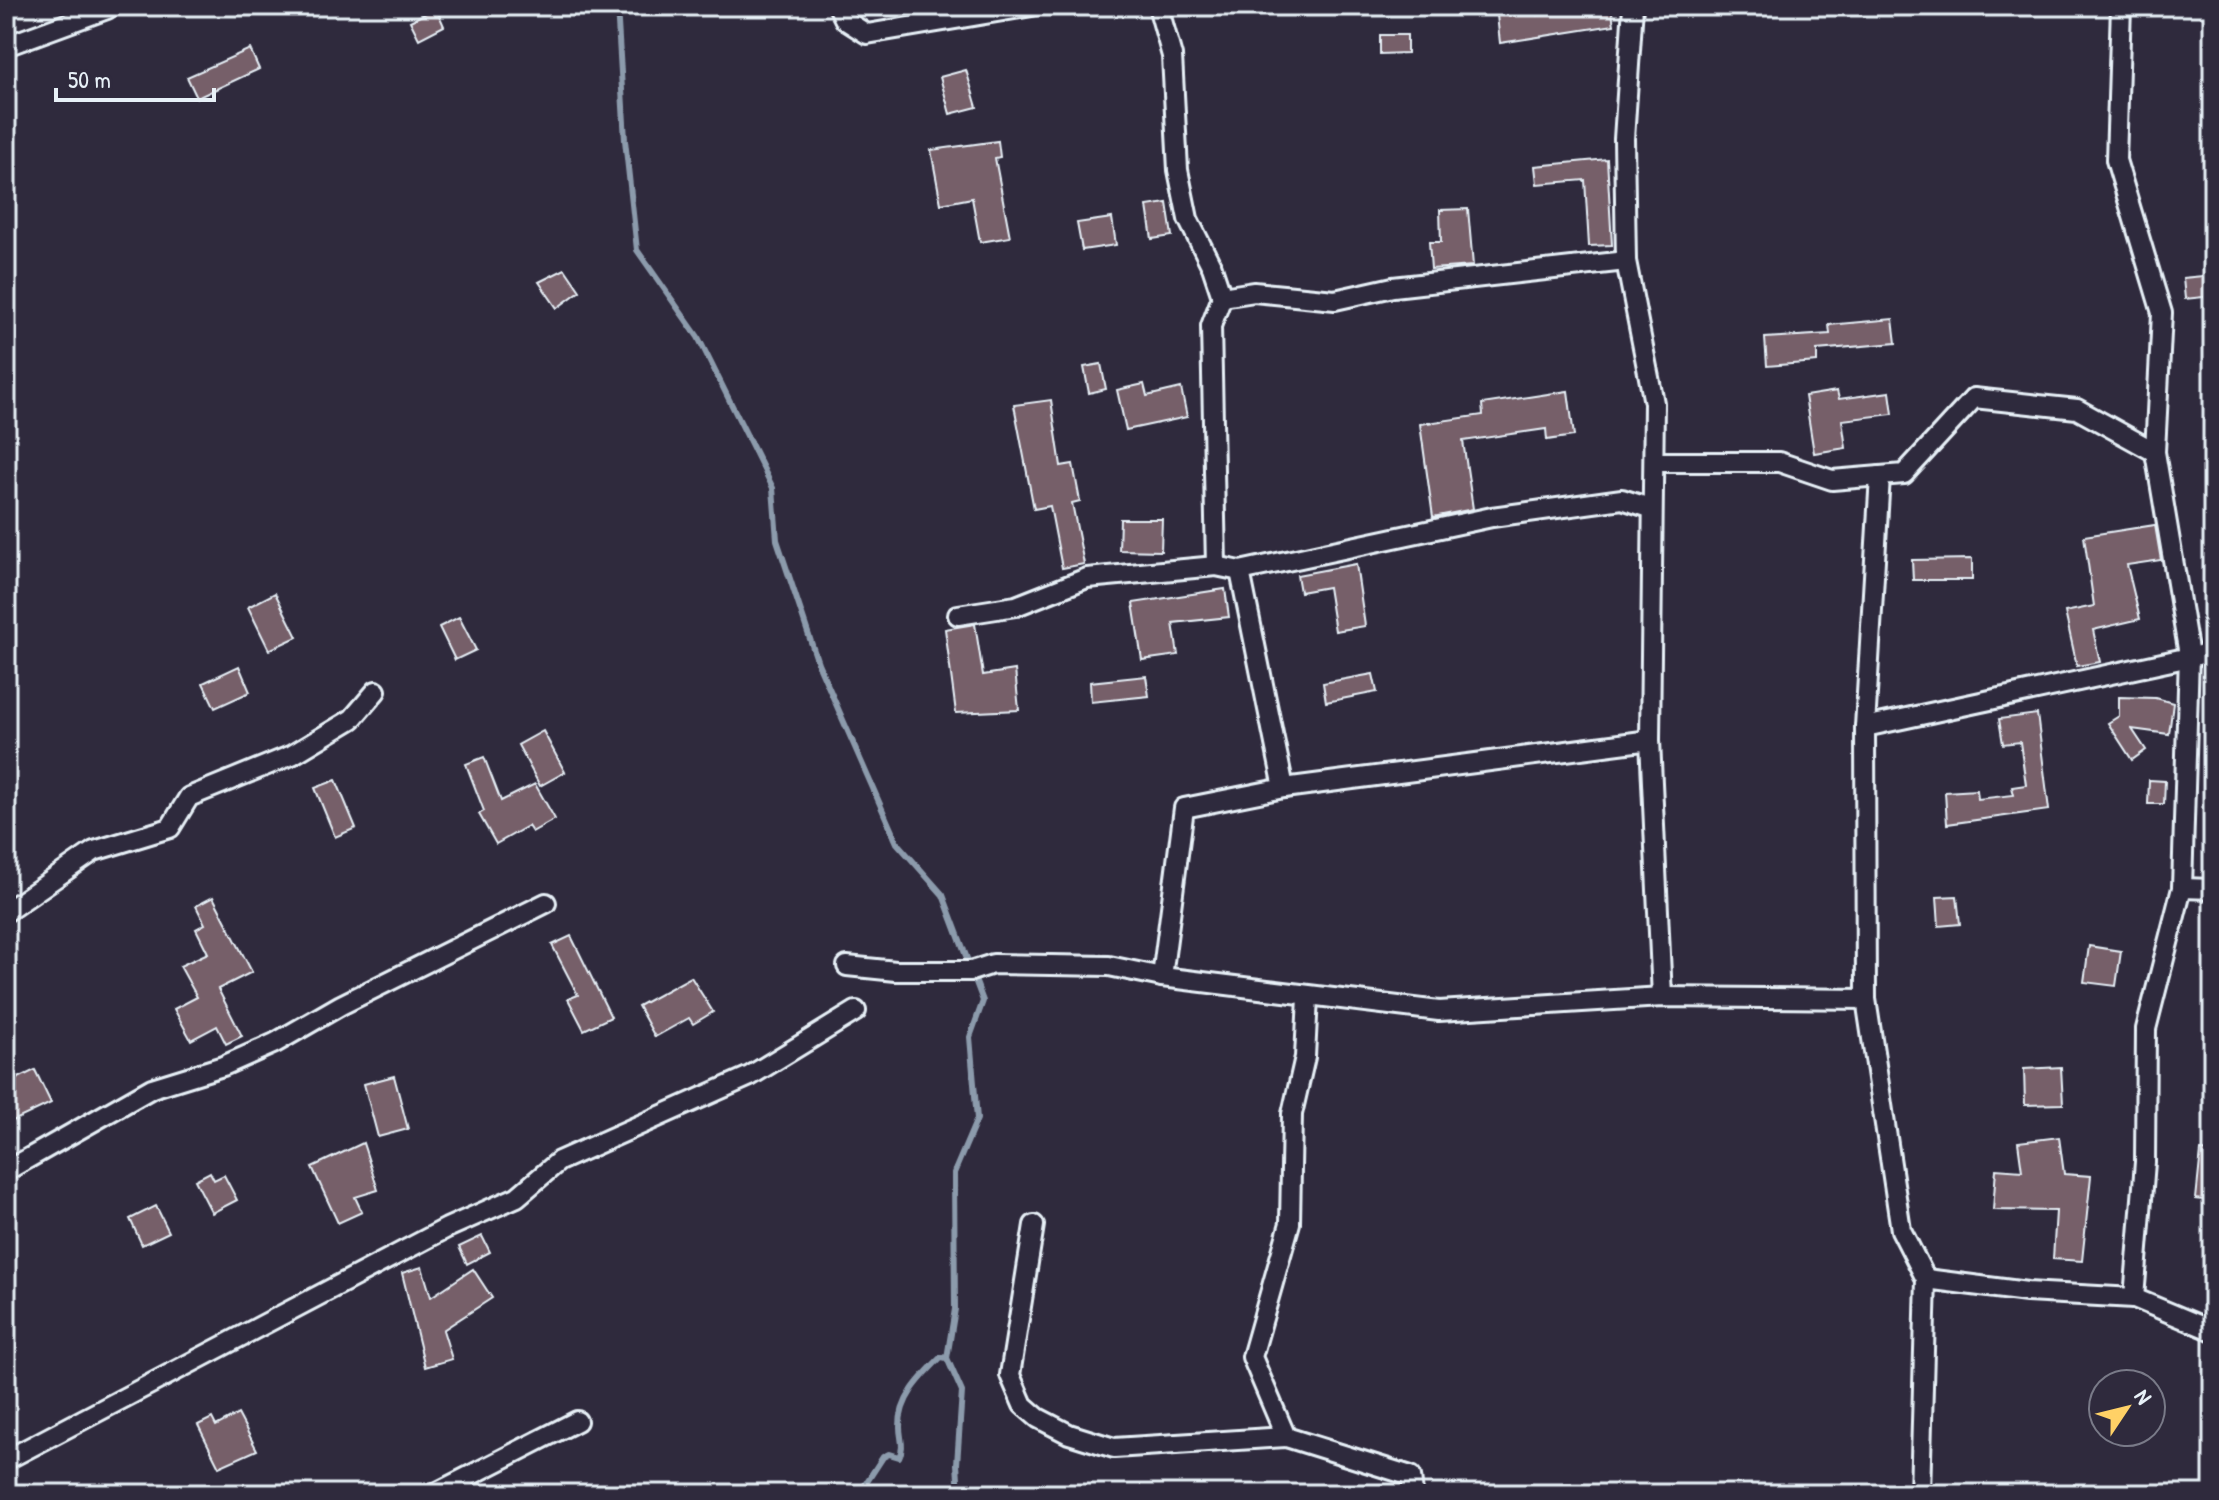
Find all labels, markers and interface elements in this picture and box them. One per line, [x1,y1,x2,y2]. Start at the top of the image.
scale bar [56,52,214,102]
text: 50 m [68,63,111,95]
north arrow [2087,1368,2167,1448]
text: N [2128,1383,2159,1410]

